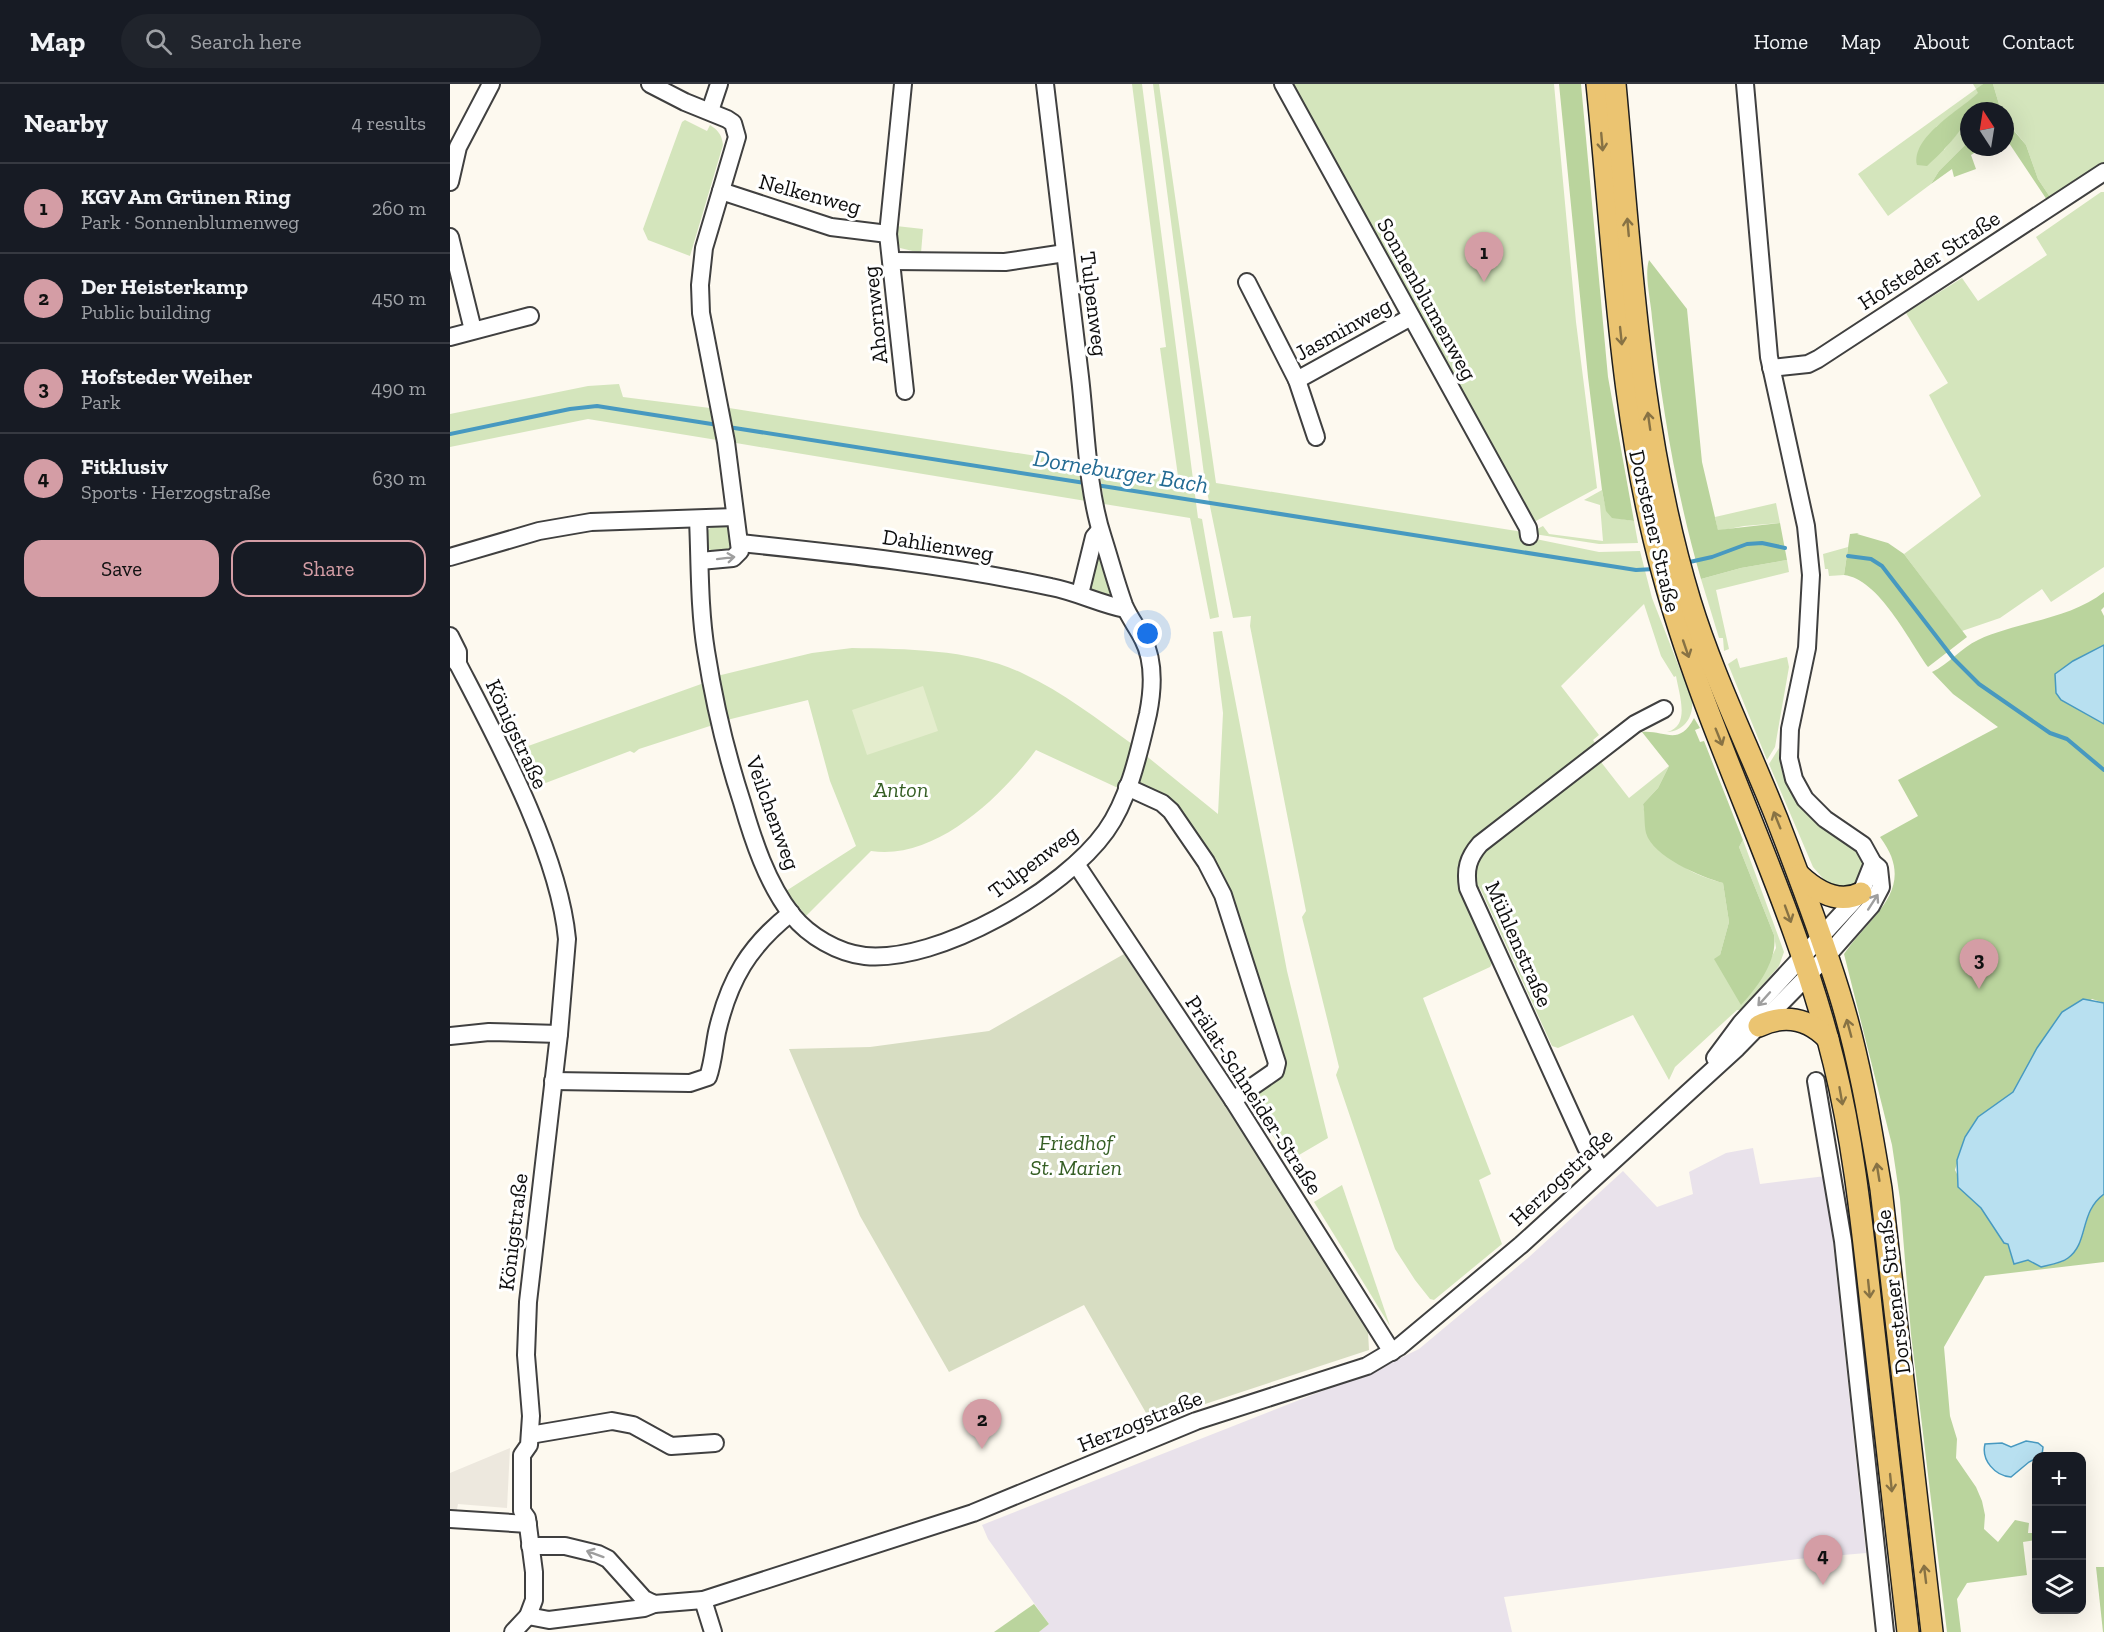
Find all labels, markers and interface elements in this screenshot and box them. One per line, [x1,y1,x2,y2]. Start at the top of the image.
search box [121,14,541,68]
text: Map [30,25,85,58]
icon: search [142,25,175,58]
text: Search here [190,28,302,55]
text: Home [1754,29,1808,54]
text: Map [1841,29,1881,54]
text: About [1914,29,1969,54]
text: Contact [2002,29,2074,54]
north arrow [1960,102,2014,156]
text: Nearby [24,107,108,139]
text: 4 results [351,111,426,135]
one-way arrow [1597,132,1608,152]
street label: Nelkenweg [756,167,864,221]
text: KGV Am Grünen Ring [81,183,291,210]
text: 1 [39,196,48,220]
text: 260 m [372,196,426,220]
street label: Hofsteder Straße [1853,204,2005,316]
text: Park · Sonnenblumenweg [81,210,299,234]
street label: Sonnenblumenweg [1371,213,1483,385]
one-way arrow [1622,217,1633,237]
pin: 1 [1464,232,1504,282]
street label: Tulpenweg [1074,250,1114,358]
street label: Ahornweg [856,265,894,365]
text: Der Heisterkamp [81,273,248,300]
text: 2 [38,286,49,310]
text: 450 m [372,286,426,310]
street label: Jasminweg [1290,291,1396,367]
text: Public building [81,300,211,324]
one-way arrow [1615,326,1626,346]
text: Hofsteder Weiher [81,363,253,390]
text: 3 [38,376,49,400]
text: 490 m [371,376,426,400]
text: Park [81,390,121,414]
one-way arrow [1644,411,1655,431]
water label: Dorneburger Bach [1031,443,1211,499]
street label: Dorstener Straße [1623,447,1687,615]
text: Fitklusiv [81,453,168,480]
text: 4 [38,466,49,490]
text: 630 m [372,466,426,490]
text: Sports · Herzogstraße [81,480,271,504]
street label: Dahlienweg [881,523,995,567]
button: Save [24,540,219,597]
button: Share [231,540,426,597]
one-way arrow [715,553,735,564]
your location [1133,619,1162,648]
one-way arrow [1682,639,1693,658]
street label: Königstraße [480,675,554,793]
one-way arrow [1714,727,1725,746]
street label: Veilchenweg [740,751,806,874]
park label: Anton [873,776,928,803]
one-way arrow [1771,812,1782,830]
street label: Tulpenweg [983,819,1083,905]
street label: Mühlenstraße [1479,877,1559,1011]
one-way arrow [1867,894,1879,911]
one-way arrow [1784,904,1795,923]
pin: 3 [1960,940,1999,989]
street label: Prälat-Schneider-Straße [1180,990,1328,1200]
one-way arrow [1757,991,1771,1006]
one-way arrow [1843,1019,1854,1038]
one-way arrow [1836,1086,1847,1105]
street label: Herzogstraße [1504,1122,1618,1232]
park label: Friedhof St. Marien [1030,1129,1122,1181]
one-way arrow [1872,1162,1883,1182]
street label: Königstraße [492,1172,534,1292]
street label: Dorstener Straße [1870,1208,1916,1376]
one-way arrow [1864,1278,1875,1298]
street label: Herzogstraße [1074,1384,1206,1458]
pin: 2 [962,1400,1002,1449]
map controls [2032,1452,2086,1614]
button: + [2032,1452,2086,1506]
one-way arrow [1886,1472,1897,1492]
button: − [2032,1506,2086,1560]
pin: 4 [1804,1536,1842,1585]
one-way arrow [586,1547,604,1558]
button: layers [2032,1560,2086,1614]
one-way arrow [1919,1564,1930,1584]

